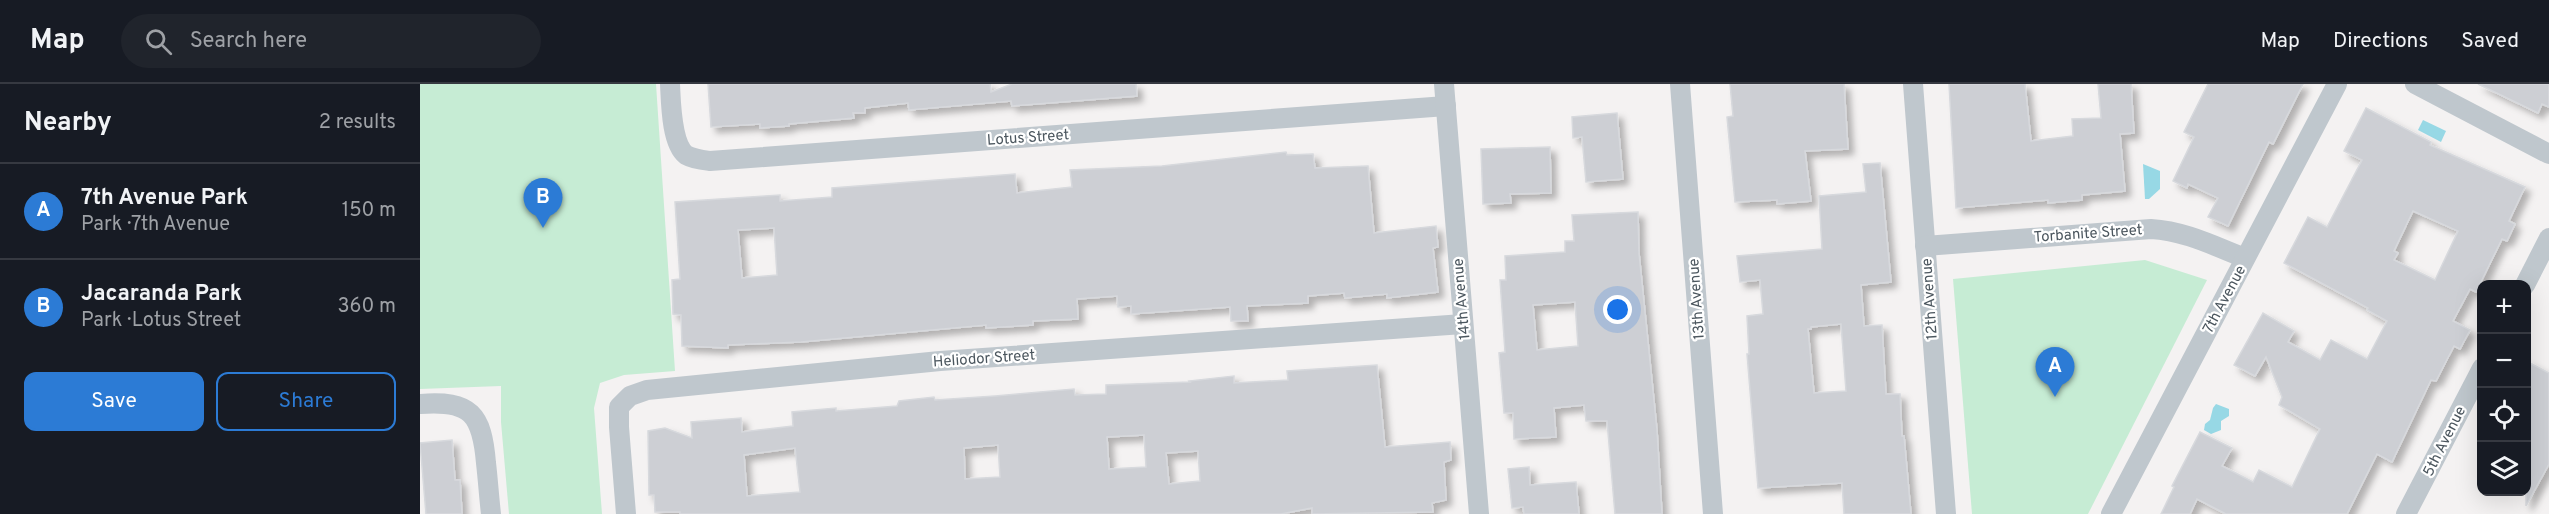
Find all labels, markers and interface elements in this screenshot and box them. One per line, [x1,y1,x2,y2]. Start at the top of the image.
search box [121,14,541,68]
text: Map [30,23,85,59]
icon: search [142,25,175,58]
text: Search here [190,28,307,55]
text: Map [2260,28,2300,55]
text: Directions [2333,28,2428,55]
text: Saved [2461,28,2519,55]
text: Nearby [24,107,112,140]
text: 2 results [319,110,396,136]
street label: Lotus Street [986,126,1070,151]
pin: B [524,178,562,228]
text: 7th Avenue Park [81,185,248,212]
text: A [36,198,51,224]
text: 150 m [342,198,396,224]
text: Park · 7th Avenue [81,212,230,238]
street label: Torbanite Street [2033,221,2143,248]
street label: 14th Avenue [1449,257,1476,340]
street label: 12th Avenue [1918,257,1943,340]
street label: 13th Avenue [1685,258,1710,340]
street label: 7th Avenue [2200,262,2251,337]
map controls [2477,280,2531,496]
button: + [2477,280,2531,334]
text: Jacaranda Park [81,281,242,308]
text: B [37,294,50,320]
text: 360 m [338,294,396,320]
your location [1603,295,1632,324]
text: Park · Lotus Street [81,308,241,334]
button: − [2477,334,2531,388]
street label: Heliodor Street [932,346,1036,373]
pin: A [2036,348,2074,397]
button: Save [24,372,204,431]
button: Share [216,372,396,431]
button: locate [2477,388,2531,442]
street label: 5th Avenue [2420,403,2471,480]
button: layers [2477,442,2531,496]

